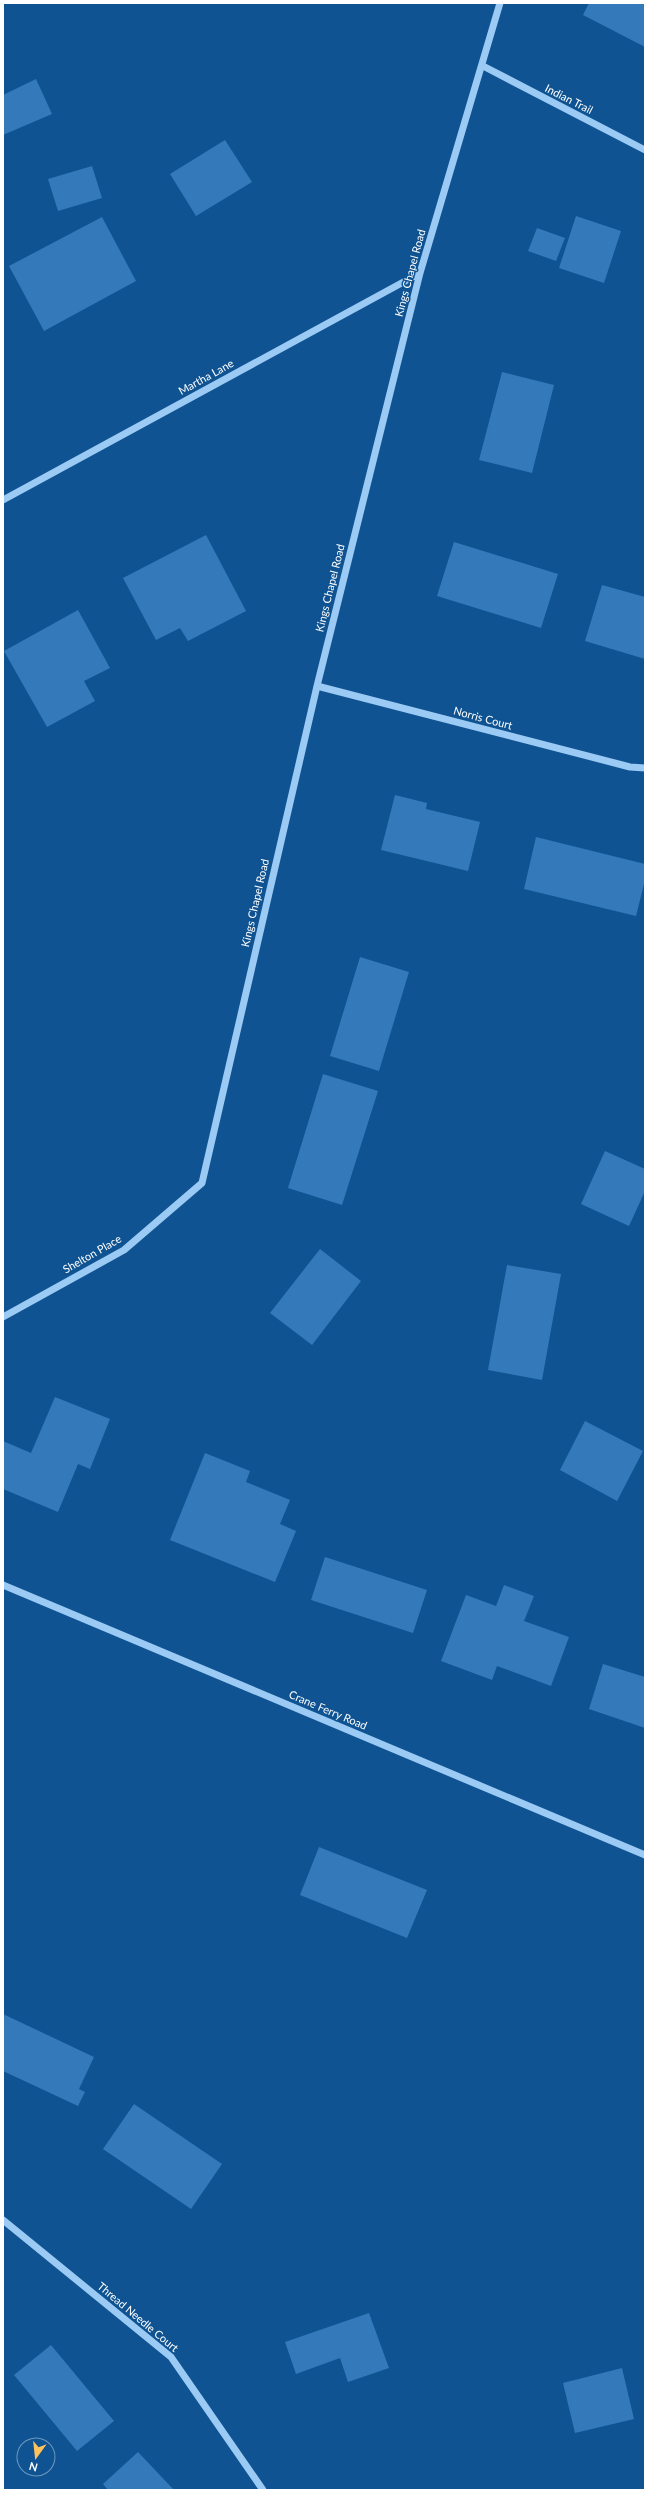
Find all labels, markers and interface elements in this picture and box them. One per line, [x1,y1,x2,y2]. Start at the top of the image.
street label: Indian Trail [543,81,595,116]
street label: Kings Chapel Road [392,228,427,318]
street label: Martha Lane [176,356,236,397]
street label: Kings Chapel Road [312,543,347,633]
street label: Norris Court [452,703,514,732]
street label: Kings Chapel Road [238,858,271,948]
street label: Shelton Place [60,1232,123,1275]
street label: Crane Ferry Road [287,1687,369,1732]
street label: Thread Needle Court [95,2279,181,2354]
north arrow [16,2437,56,2477]
text: N [28,2460,39,2475]

